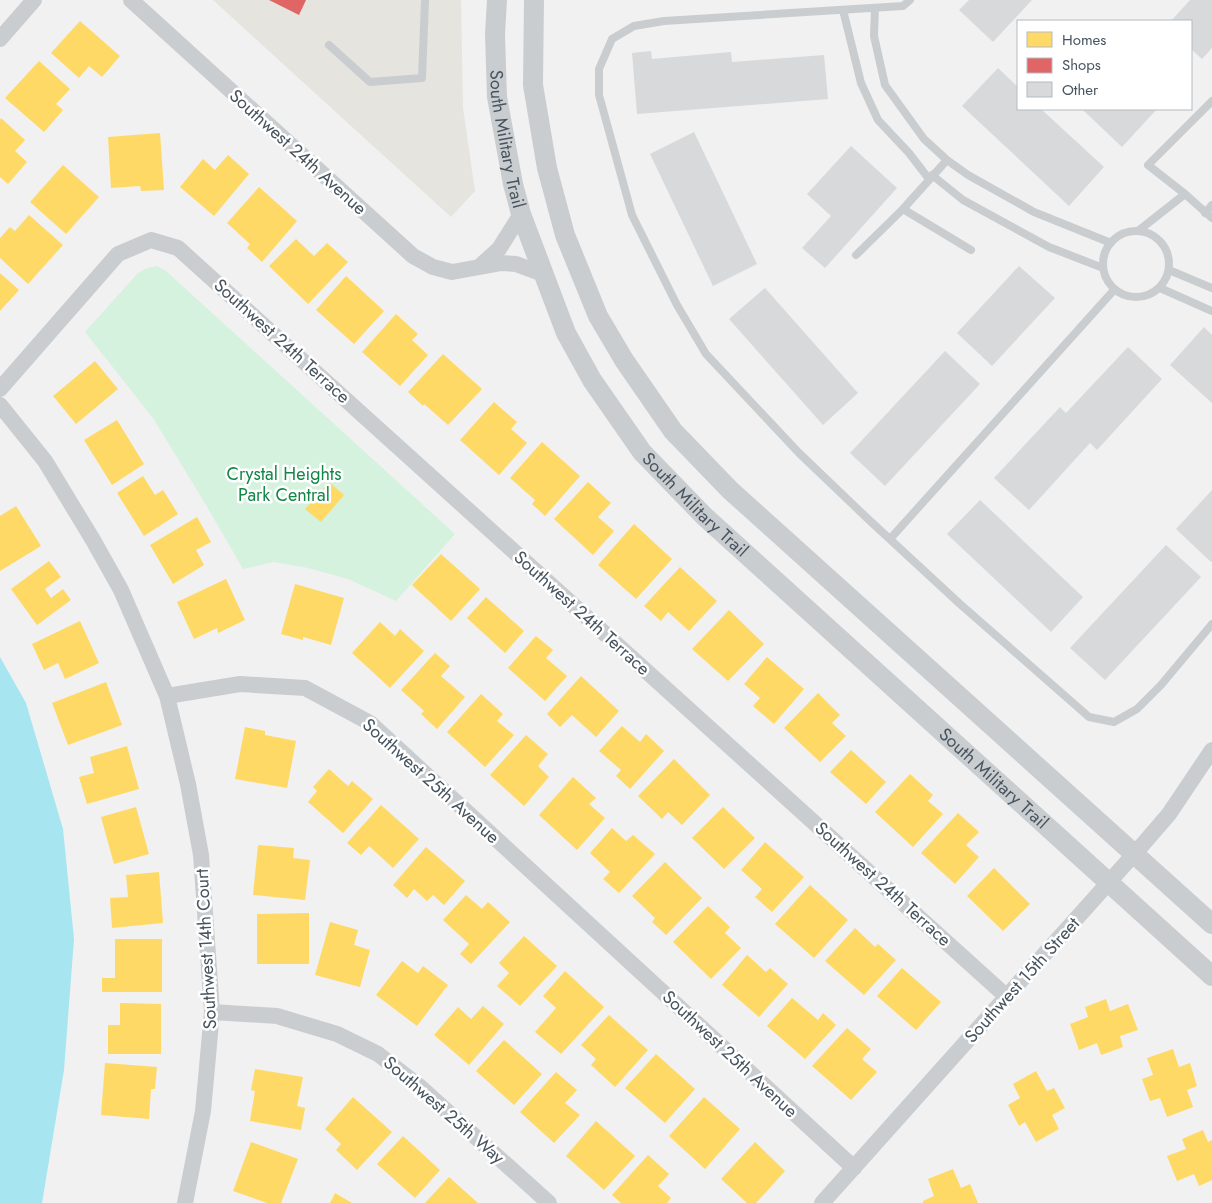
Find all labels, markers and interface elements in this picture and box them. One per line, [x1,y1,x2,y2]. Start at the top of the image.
legend [1017,20,1192,110]
text: Homes [1062,29,1106,51]
text: Shops [1062,54,1101,76]
street label: South Military Trail [483,69,532,211]
text: Other [1062,79,1099,101]
street label: Southwest 24th Avenue [224,83,372,221]
street label: Southwest 24th Terrace [208,273,356,409]
street label: South Military Trail [636,446,754,563]
park label: Crystal Heights Park Central [227,461,341,508]
street label: Southwest 24th Terrace [508,545,656,681]
street label: Southwest 25th Avenue [357,712,505,850]
street label: South Military Trail [933,722,1054,835]
street label: Southwest 24th Terrace [809,816,957,952]
street label: Southwest 14th Court [189,867,223,1030]
street label: Southwest 15th Street [958,911,1086,1049]
street label: Southwest 25th Avenue [657,984,803,1124]
street label: Southwest 25th Way [378,1050,510,1170]

